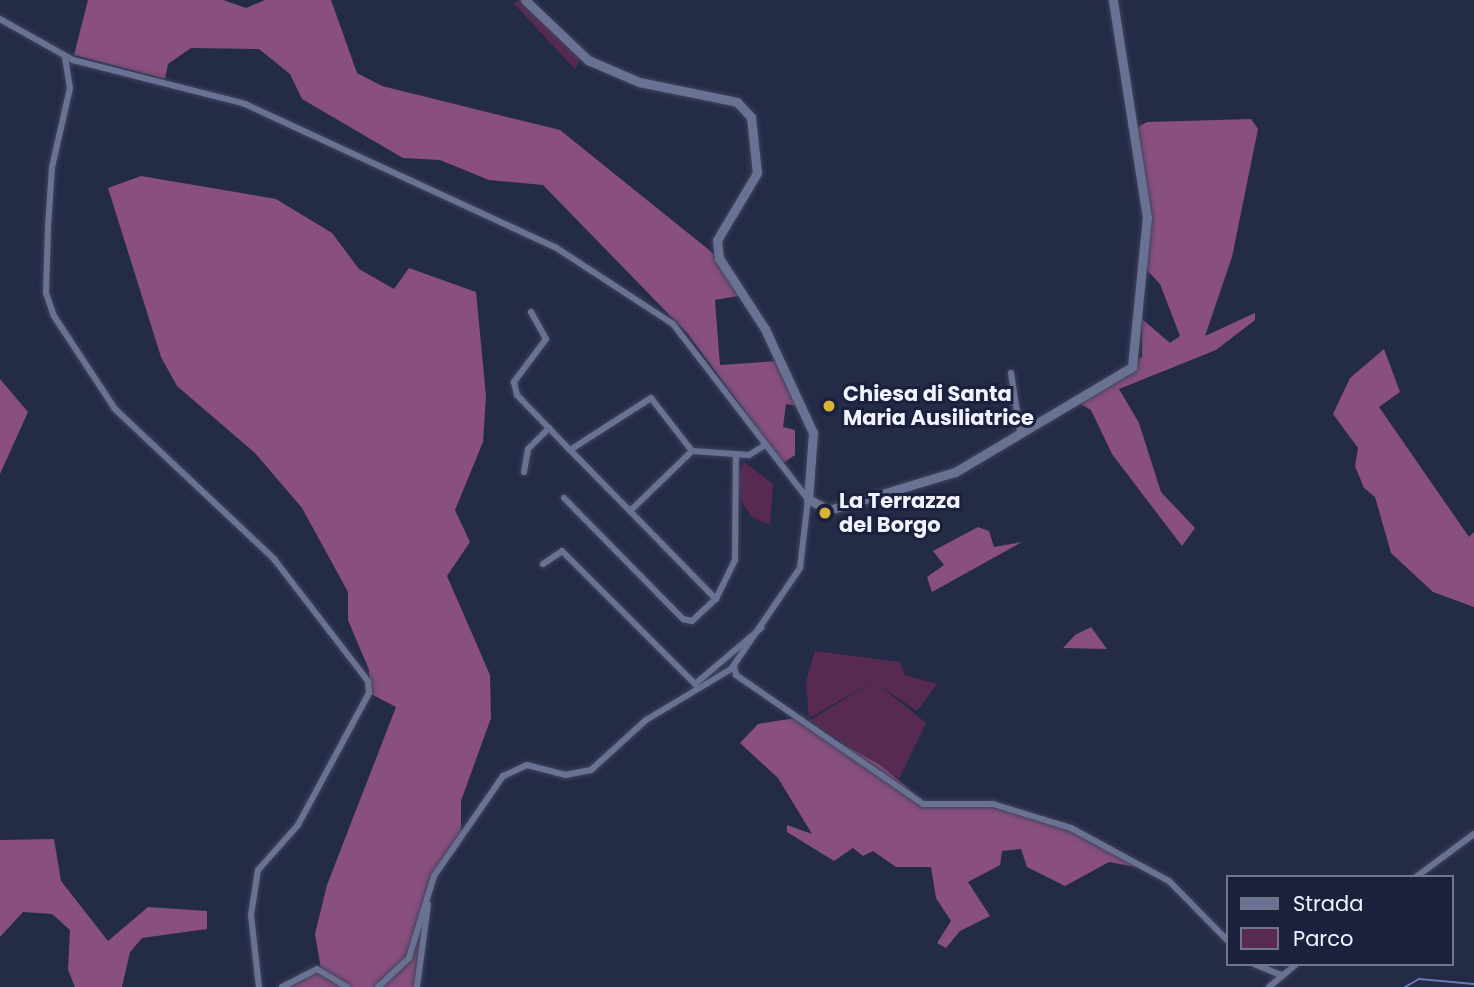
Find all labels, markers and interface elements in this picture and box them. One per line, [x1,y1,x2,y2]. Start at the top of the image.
place label: Chiesa di Santa Maria Ausiliatrice [843,381,1034,431]
marker: Chiesa di Santa Maria Ausiliatrice [821,398,837,414]
place label: La Terrazza del Borgo [839,488,960,538]
marker: La Terrazza del Borgo [817,505,833,521]
legend [1226,875,1453,966]
text: Strada [1293,889,1363,918]
text: Parco [1293,924,1353,953]

